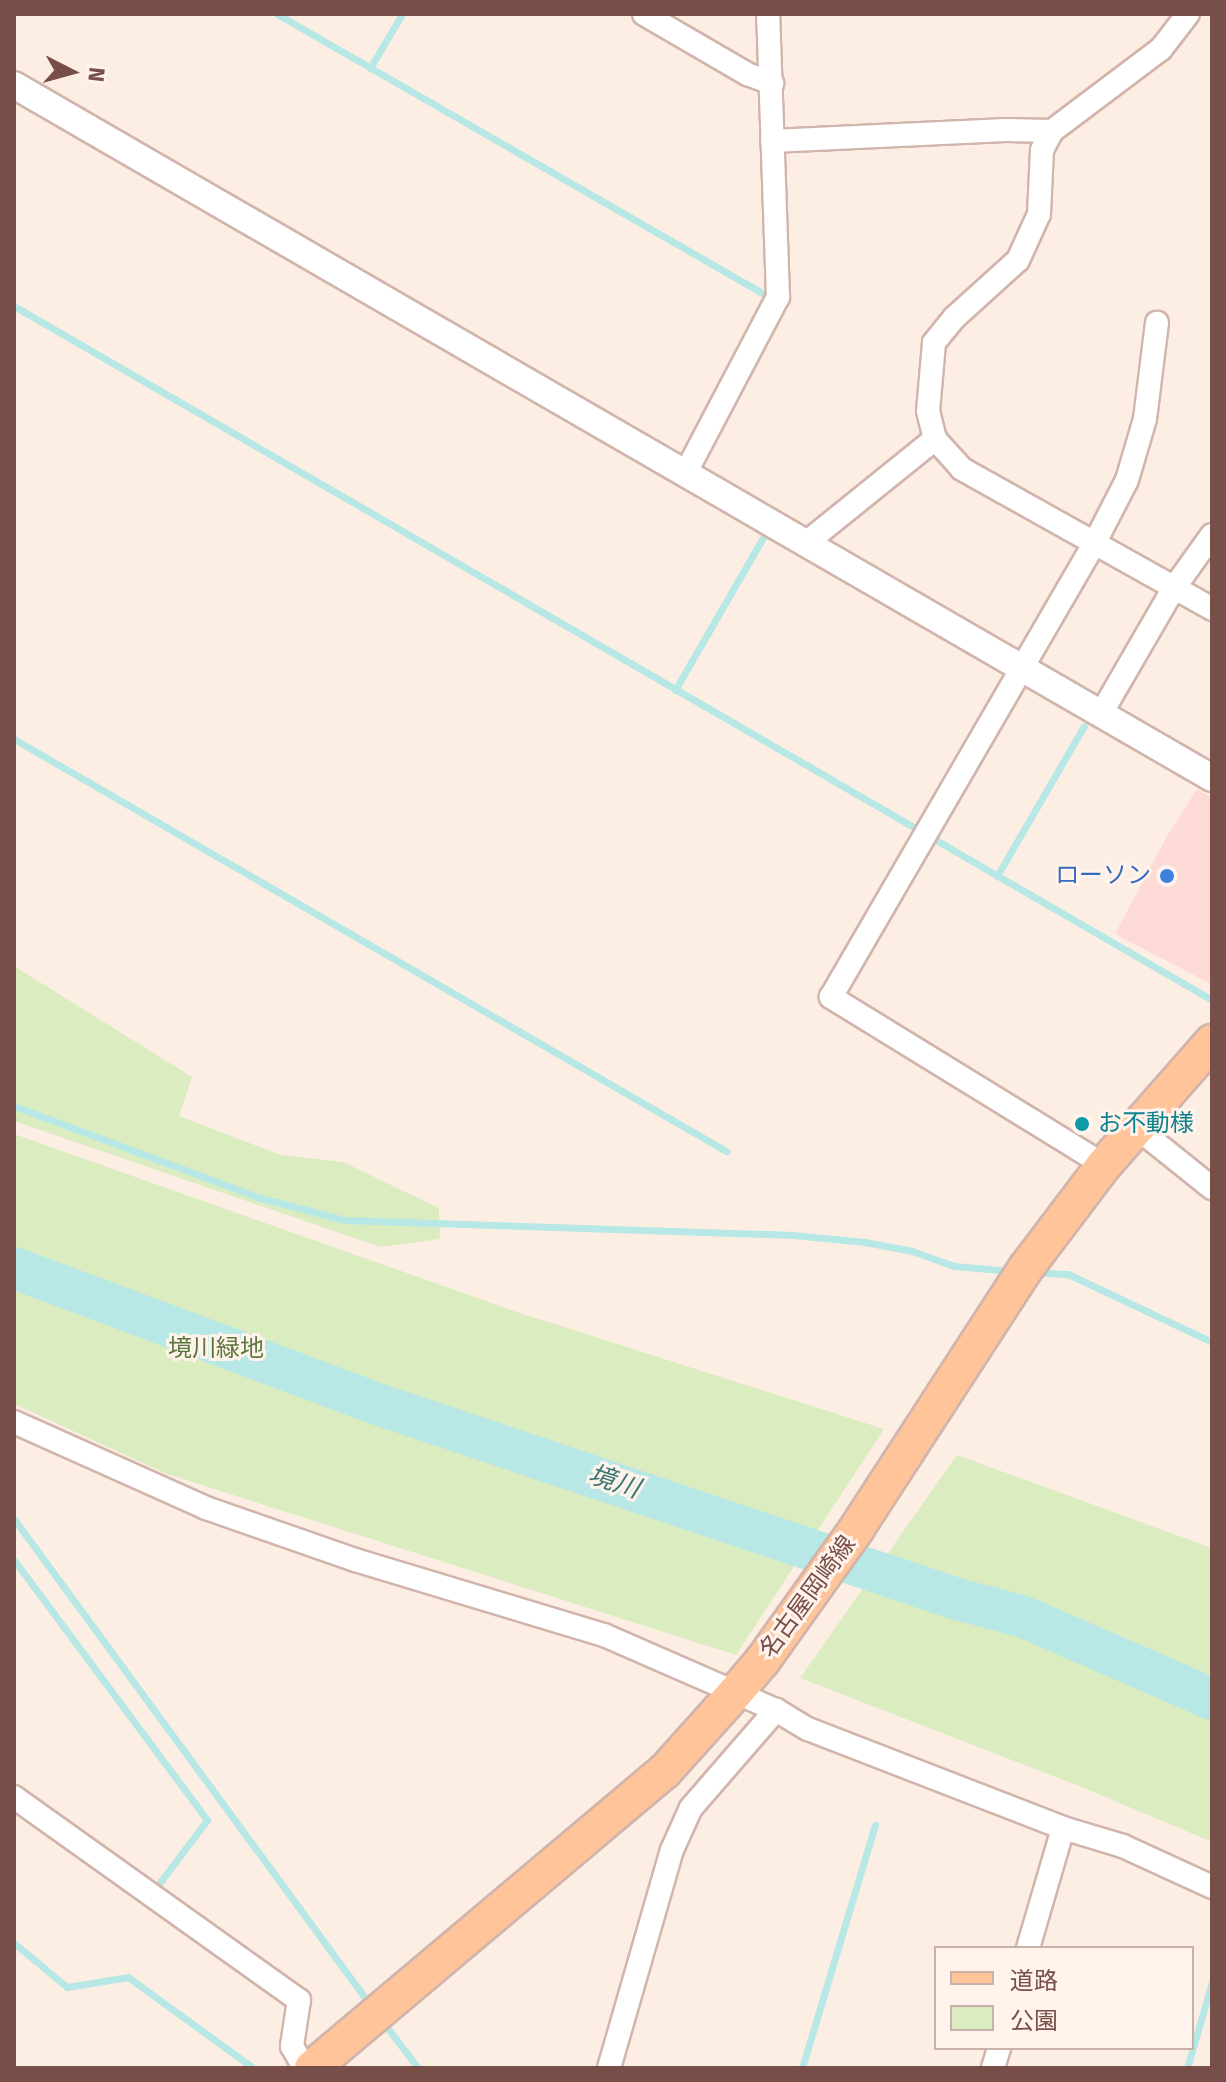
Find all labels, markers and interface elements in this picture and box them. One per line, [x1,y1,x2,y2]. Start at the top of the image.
north arrow [32,32,112,112]
text: N [82,66,111,83]
place label: ローソン [1055,862,1151,890]
marker: ローソン [1158,867,1176,885]
place label: お不動様 [1098,1110,1194,1138]
marker: お不動様 [1073,1115,1091,1133]
park label: 境川緑地 [168,1335,264,1363]
water label: 境川 [584,1459,644,1505]
street label: 名古屋岡崎線 [754,1530,862,1664]
legend [934,1946,1194,2050]
text: 道路 [1010,1967,1058,1995]
text: 公園 [1010,2007,1058,2035]

